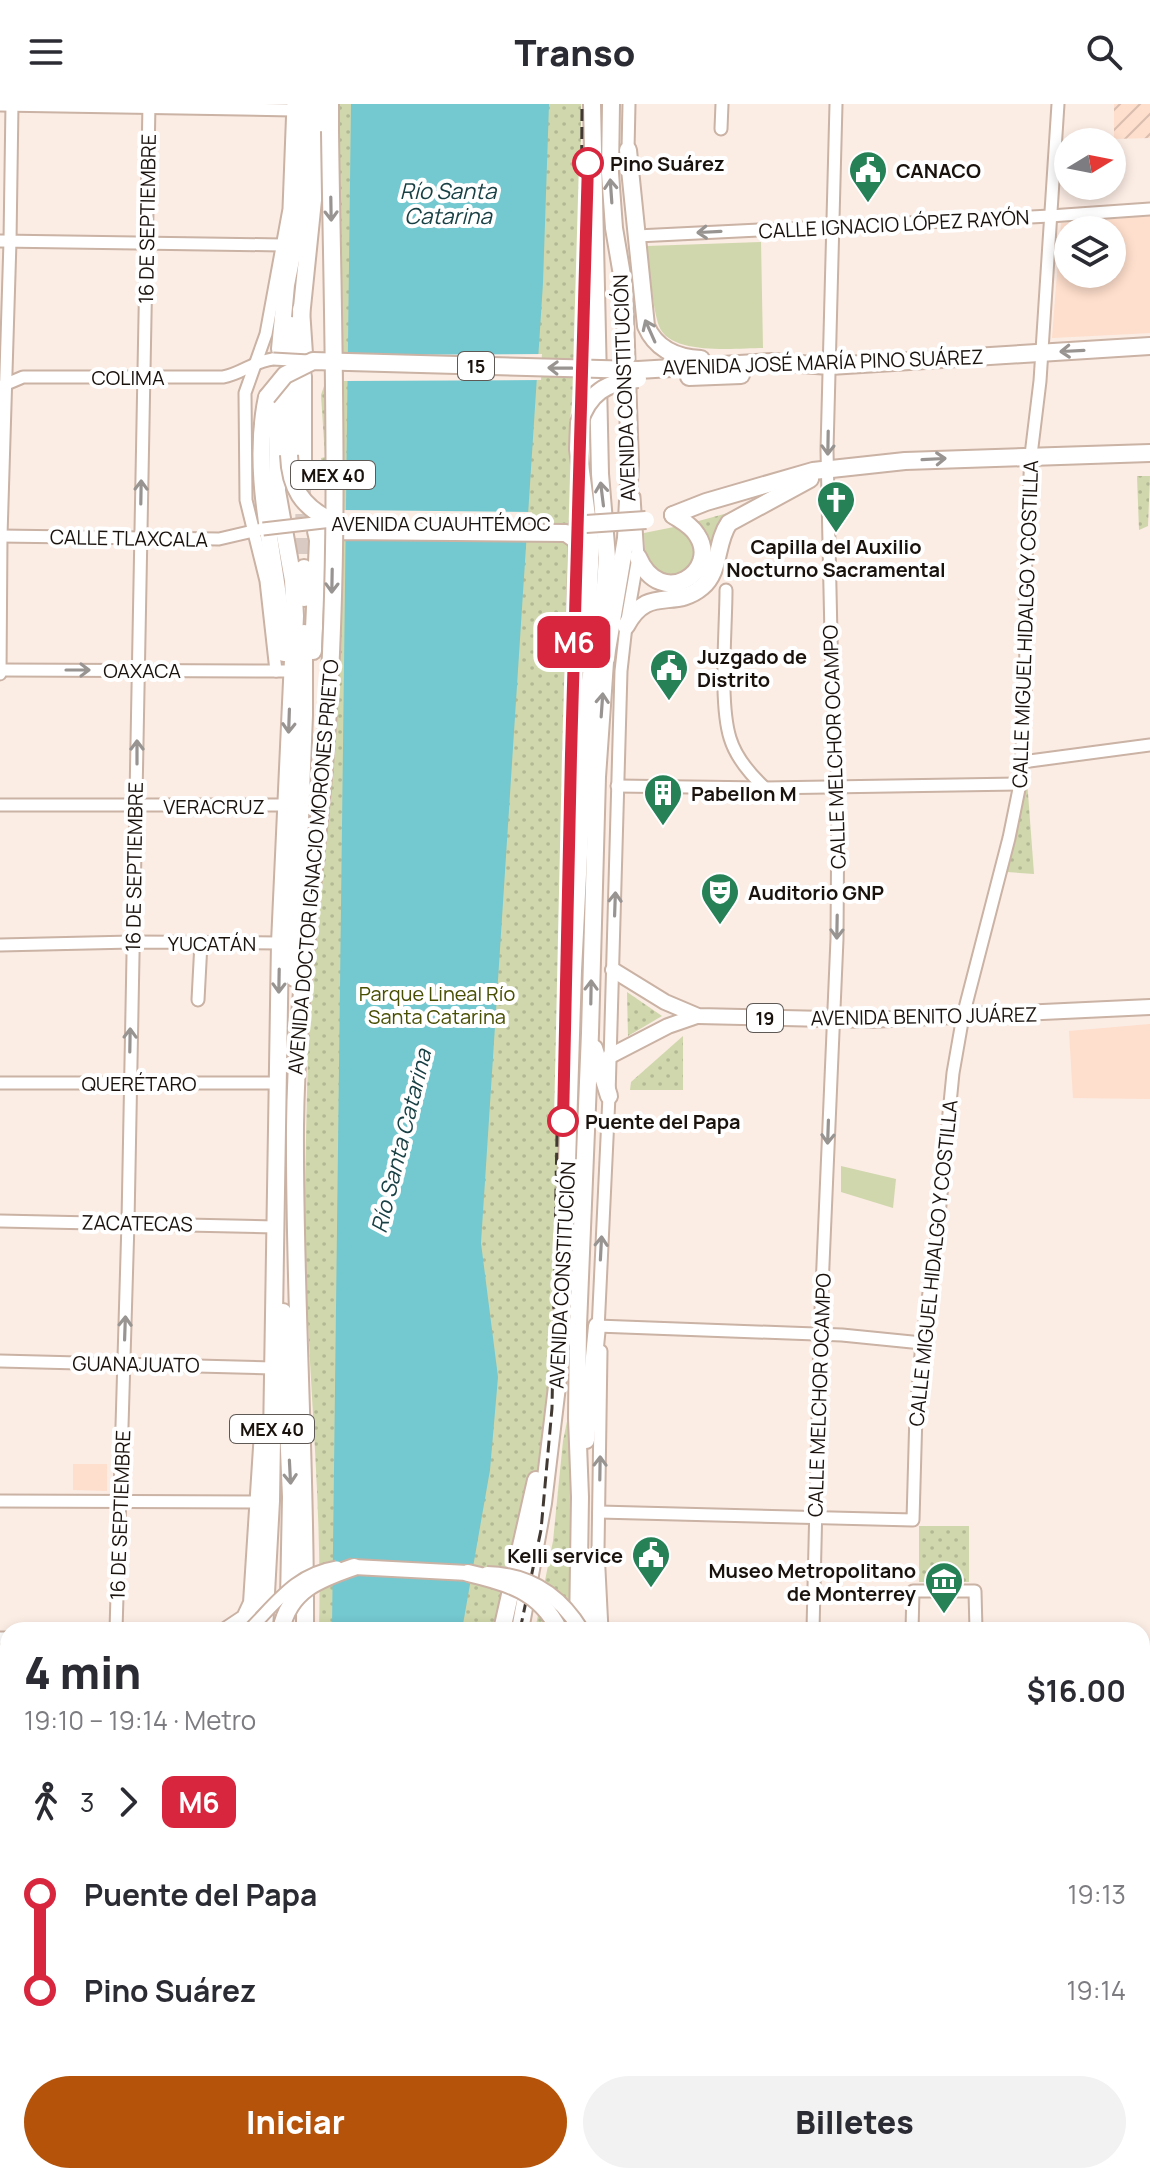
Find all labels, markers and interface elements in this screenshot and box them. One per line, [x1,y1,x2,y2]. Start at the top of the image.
text: Transo [515,28,635,77]
icon: menu [24,30,68,74]
icon: search [1082,30,1126,74]
north arrow [1054,128,1126,200]
map controls [1054,128,1126,288]
street label: 16 DE SEPTIEMBRE [132,134,162,304]
marker: Pino Suárez [573,148,603,178]
public building icon: CANACO [847,149,889,204]
place label: Pino Suárez [610,150,725,177]
place label: CANACO [896,157,981,184]
water label: Río Santa Catarina [400,176,498,231]
one-way arrow [603,178,618,205]
one-way arrow [323,195,339,222]
street label: CALLE IGNACIO LÓPEZ RAYÓN [758,203,1030,245]
button: layers [1054,216,1126,288]
one-way arrow [696,225,723,240]
street label: AVENIDA CONSTITUCIÓN [607,274,641,502]
one-way arrow [642,319,657,343]
street label: AVENIDA JOSÉ MARÍA PINO SUÁREZ [662,343,984,381]
one-way arrow [1059,344,1086,359]
road number: 15 [458,352,494,380]
one-way arrow [547,360,574,376]
street label: COLIMA [91,364,165,391]
one-way arrow [820,430,836,456]
one-way arrow [920,452,947,467]
street label: CALLE MIGUEL HIDALGO Y COSTILLA [1006,459,1044,788]
road number: MEX 40 [291,461,375,489]
one-way arrow [134,479,149,506]
church icon: Capilla del Auxilio Nocturno Sacramental [815,479,857,534]
one-way arrow [594,481,609,507]
street label: AVENIDA CUAUHTÉMOC [331,510,551,537]
street label: CALLE TLAXCALA [50,523,209,553]
place label: Capilla del Auxilio Nocturno Sacramental [726,533,946,583]
one-way arrow [324,567,340,594]
line badge: M6 [538,616,610,668]
text: M6 [553,623,595,661]
street label: CALLE MELCHOR OCAMPO [816,624,852,870]
place label: Juzgado de Distrito [697,643,807,693]
public building icon: Juzgado de Distrito [648,647,690,702]
street label: OAXACA [103,657,181,684]
street label: AVENIDA DOCTOR IGNACIO MORONES PRIETO [281,658,345,1076]
one-way arrow [64,662,91,678]
one-way arrow [595,692,610,719]
one-way arrow [281,707,296,734]
one-way arrow [129,739,144,766]
building icon: Pabellon M [642,772,684,827]
place label: Pabellon M [691,780,797,807]
street label: 16 DE SEPTIEMBRE [119,782,149,952]
street label: VERACRUZ [163,793,265,820]
theatre icon: Auditorio GNP [699,871,741,926]
place label: Auditorio GNP [748,879,884,906]
one-way arrow [607,891,622,918]
one-way arrow [829,913,845,940]
street label: YUCATÁN [168,930,256,957]
one-way arrow [272,967,287,994]
one-way arrow [583,979,599,1006]
park label: Parque Lineal Río Santa Catarina [359,980,515,1030]
street label: AVENIDA BENITO JUÁREZ [810,1001,1038,1031]
road number: 19 [747,1004,783,1032]
one-way arrow [122,1027,138,1054]
water label: Río Santa Catarina [364,1044,439,1236]
street label: QUERÉTARO [81,1070,197,1097]
street label: CALLE MIGUEL HIDALGO Y COSTILLA [902,1098,964,1428]
marker: Puente del Papa [548,1106,578,1136]
place label: Puente del Papa [585,1108,741,1135]
one-way arrow [821,1118,836,1145]
street label: AVENIDA CONSTITUCIÓN [543,1161,581,1389]
street label: ZACATECAS [81,1209,193,1237]
one-way arrow [594,1235,609,1262]
street label: CALLE MELCHOR OCAMPO [801,1272,837,1518]
one-way arrow [117,1315,132,1342]
street label: GUANAJUATO [72,1349,200,1379]
road number: MEX 40 [230,1415,314,1443]
street label: 16 DE SEPTIEMBRE [104,1430,136,1600]
one-way arrow [592,1455,608,1482]
one-way arrow [283,1458,298,1485]
public building icon: Kelli service [630,1534,672,1589]
place label: Kelli service [507,1542,623,1569]
place label: Museo Metropolitano de Monterrey [708,1557,917,1607]
museum icon: Museo Metropolitano de Monterrey [923,1560,965,1615]
text: 4 min [24,1642,141,1702]
text: $16.00 [1027,1670,1126,1711]
text: 19:10 – 19:14 · Metro [24,1702,256,1738]
icon: walk [24,1780,68,1824]
icon: forward [106,1780,150,1824]
text: M6 [178,1783,220,1821]
text: 3 [80,1784,94,1820]
text: Puente del Papa [84,1874,317,1915]
text: 19:13 [1067,1876,1126,1912]
text: Pino Suárez [84,1970,256,2011]
text: 19:14 [1066,1972,1126,2008]
button: Iniciar [24,2076,567,2168]
button: Billetes [583,2076,1126,2168]

